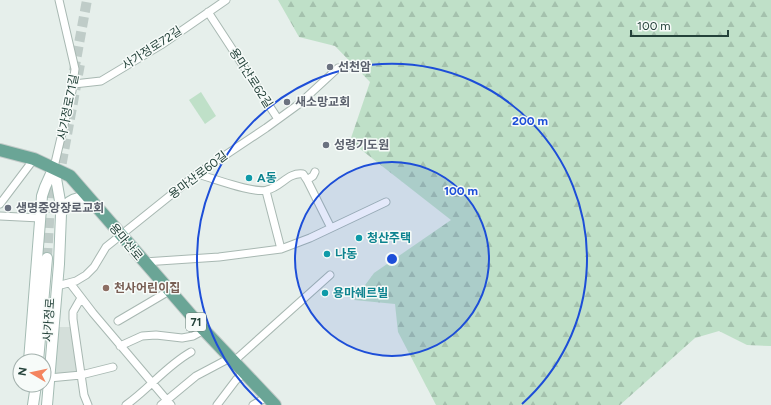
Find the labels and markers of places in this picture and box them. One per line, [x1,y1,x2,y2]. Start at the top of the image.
place label: 선천암 [338,60,371,74]
marker: 선천암 [325,62,335,72]
place label: 새소망교회 [295,95,350,109]
marker: 새소망교회 [282,97,292,107]
place label: 성령기도원 [334,138,389,152]
marker: 성령기도원 [321,140,331,150]
place label: A동 [257,171,277,185]
marker: A동 [244,173,254,183]
place label: 생명중앙장로교회 [16,201,104,215]
marker: 생명중앙장로교회 [3,203,13,213]
place label: 청산주택 [367,231,411,245]
marker: 청산주택 [354,233,364,243]
place label: 나동 [335,247,357,261]
marker: 나동 [322,249,332,259]
centre of rings [385,252,399,266]
place label: 천사어린이집 [114,281,180,295]
marker: 천사어린이집 [101,283,111,293]
place label: 용마쉐르빌 [333,286,388,300]
marker: 용마쉐르빌 [320,288,330,298]

